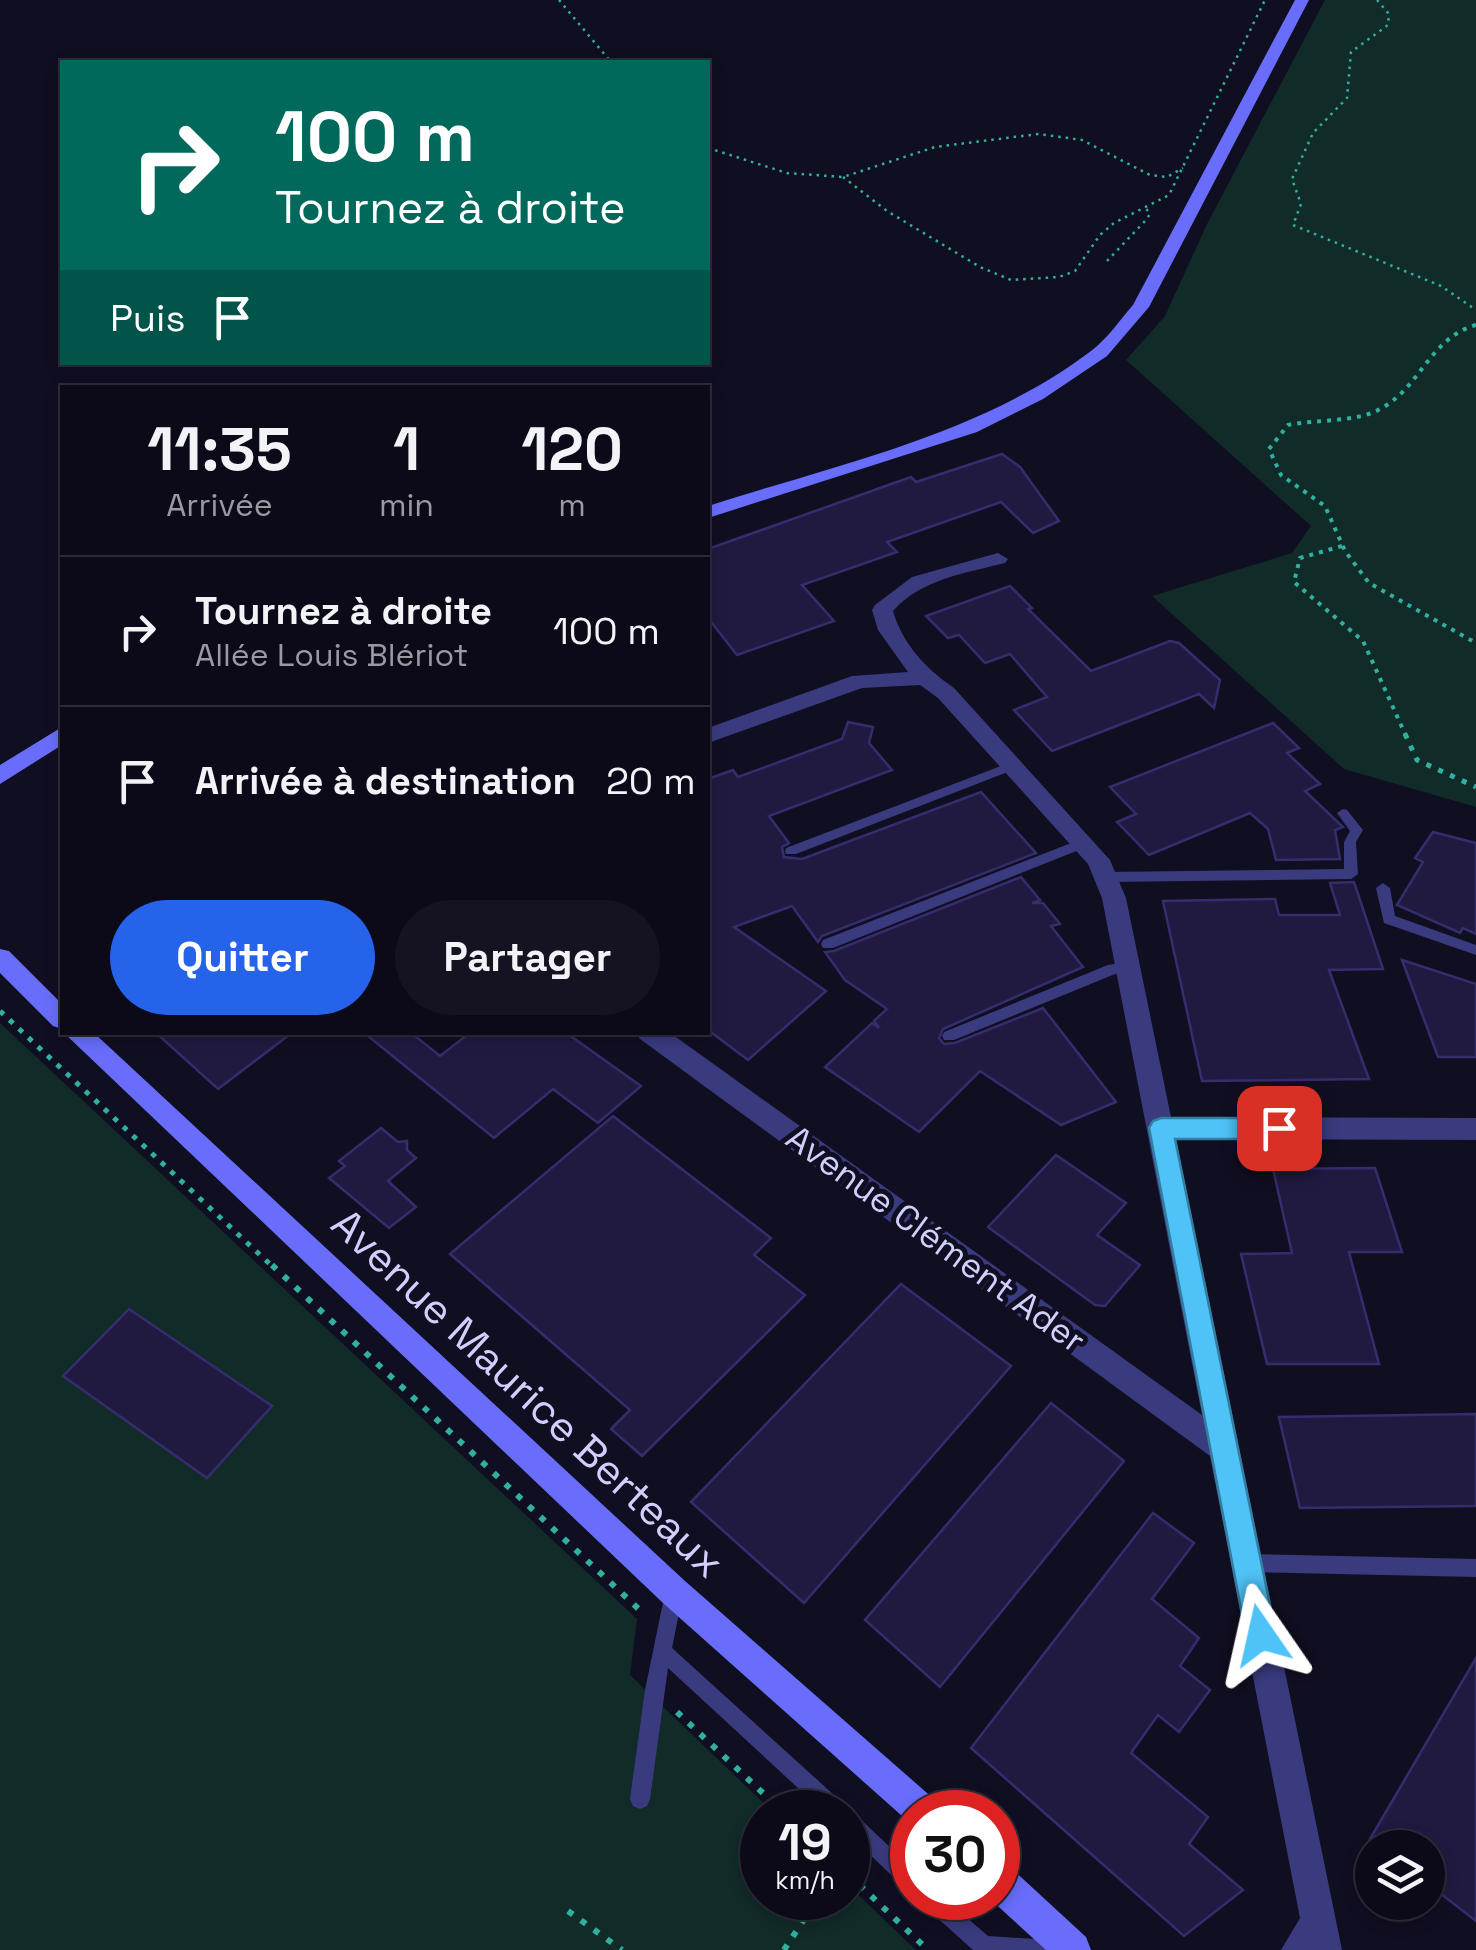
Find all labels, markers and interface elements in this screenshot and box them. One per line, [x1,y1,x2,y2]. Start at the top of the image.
text: 100 m [275,92,475,181]
icon: right [110,100,240,230]
text: Tournez à droite [275,179,626,236]
icon: arrive [205,290,260,345]
text: Puis [110,294,185,342]
text: 11:35 [147,411,292,488]
text: 1 [393,411,420,488]
text: 120 [521,411,623,488]
text: Arrivée [166,485,273,525]
text: min [379,485,434,525]
text: m [558,485,586,525]
text: Tournez à droite [195,587,492,635]
icon: right [110,604,165,659]
text: 100 m [553,607,660,655]
text: Allée Louis Blériot [195,635,468,675]
icon: arrive [110,754,165,809]
text: Arrivée à destination [195,757,576,805]
text: 20 m [606,757,696,805]
button: Quitter [110,900,375,1015]
button: Partager [395,900,660,1015]
pin [1237,1086,1322,1171]
icon: arrive [1252,1101,1307,1156]
street label: Avenue Clément Ader [778,1116,1094,1362]
street label: Avenue Maurice Berteaux [321,1197,735,1589]
position arrow [1209,1583,1313,1687]
speed limit sign: 30 [890,1790,1020,1920]
text: 19 [778,1811,832,1875]
map controls [1355,1830,1445,1920]
button: layers [1355,1830,1445,1920]
text: km/h [775,1864,835,1896]

